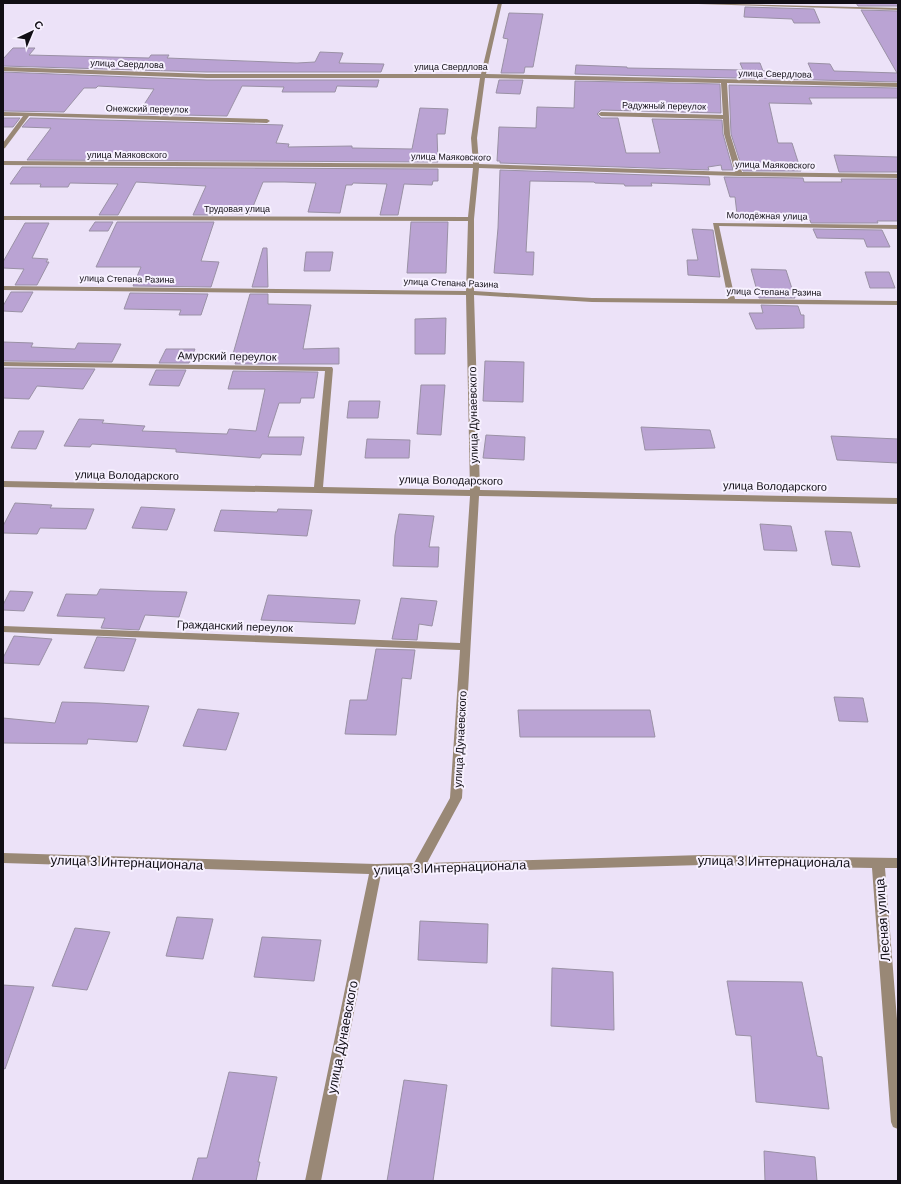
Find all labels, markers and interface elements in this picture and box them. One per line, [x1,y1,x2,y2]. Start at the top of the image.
north arrow [12,12,52,52]
text: С [32,18,46,32]
street label: улица Свердлова [90,58,164,70]
street label: улица Свердлова [414,62,488,72]
street label: улица Свердлова [738,68,812,80]
street label: Радужный переулок [622,100,706,112]
street label: Онежский переулок [106,103,188,115]
street label: улица Маяковского [87,150,167,160]
street label: улица Маяковского [411,151,491,163]
street label: улица Маяковского [735,159,815,171]
street label: Трудовая улица [204,204,270,214]
street label: Молодёжная улица [726,210,808,222]
street label: улица Степана Разина [79,273,175,285]
street label: улица Степана Разина [403,276,499,290]
street label: улица Степана Разина [726,286,822,298]
street label: Амурский переулок [177,349,277,363]
street label: улица Дунаевского [466,366,480,464]
street label: улица Володарского [75,468,179,482]
street label: улица Володарского [399,473,503,487]
street label: улица Володарского [723,479,827,493]
street label: Гражданский переулок [177,618,293,634]
street label: улица Дунаевского [451,690,469,788]
street label: улица 3 Интернационала [50,852,204,873]
street label: улица 3 Интернационала [698,853,851,870]
street label: улица 3 Интернационала [374,857,527,878]
street label: Лесная улица [872,877,893,962]
street label: улица Дунаевского [324,979,361,1095]

